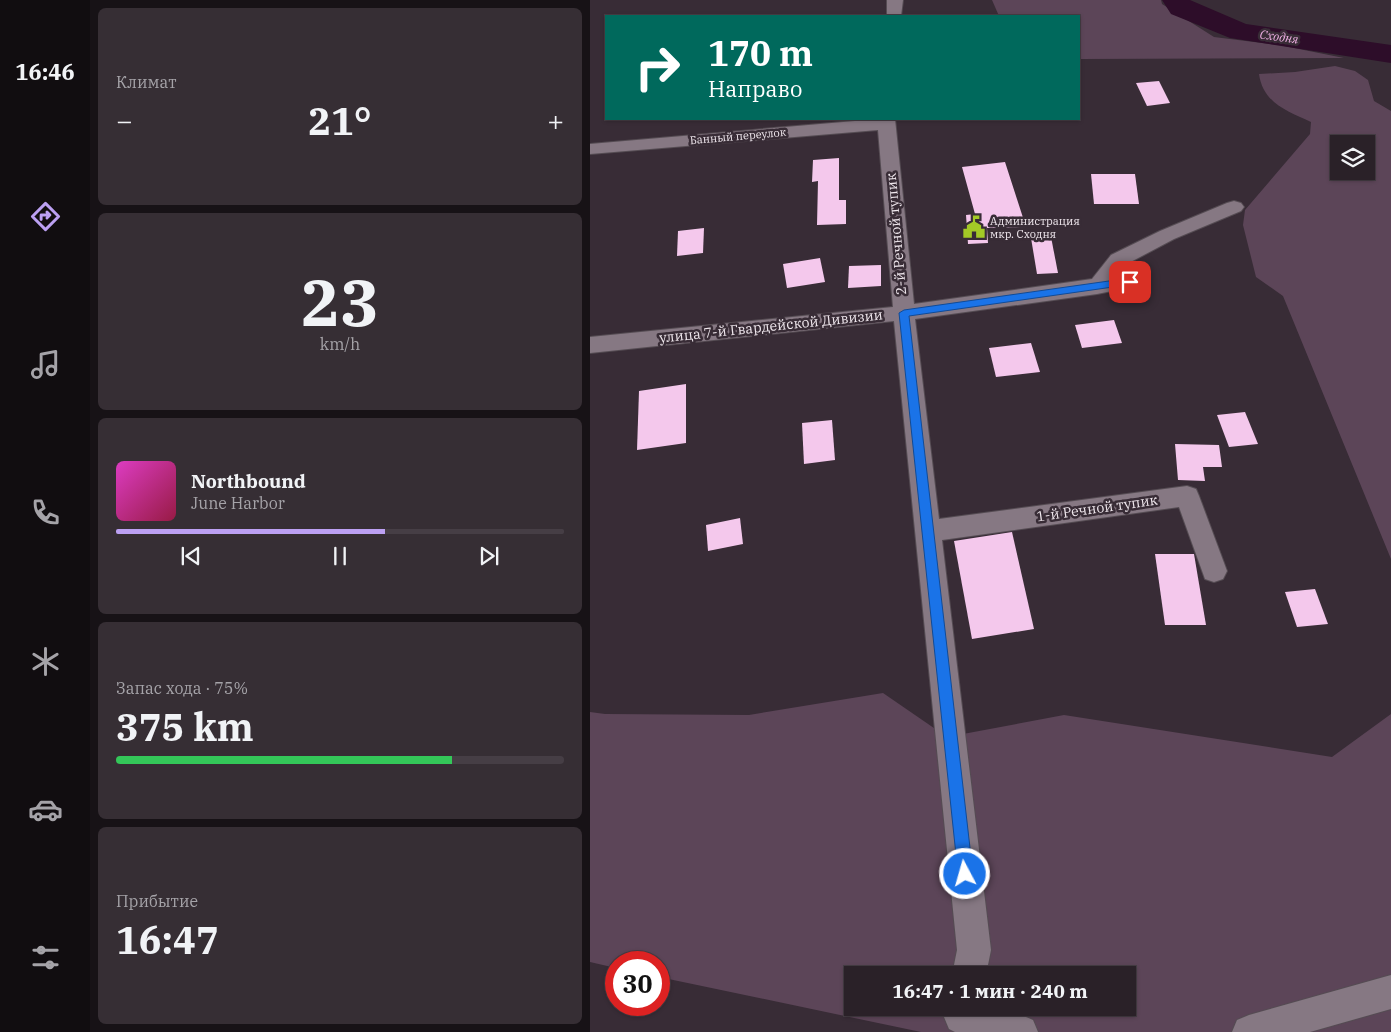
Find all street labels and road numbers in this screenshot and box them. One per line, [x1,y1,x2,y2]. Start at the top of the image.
street label: Банный переулок [689,125,787,147]
street label: 2-й Речной тупик [882,172,910,296]
street label: улица 7-й Гвардейской Дивизии [658,305,884,347]
street label: 1-й Речной тупик [1035,491,1159,525]

